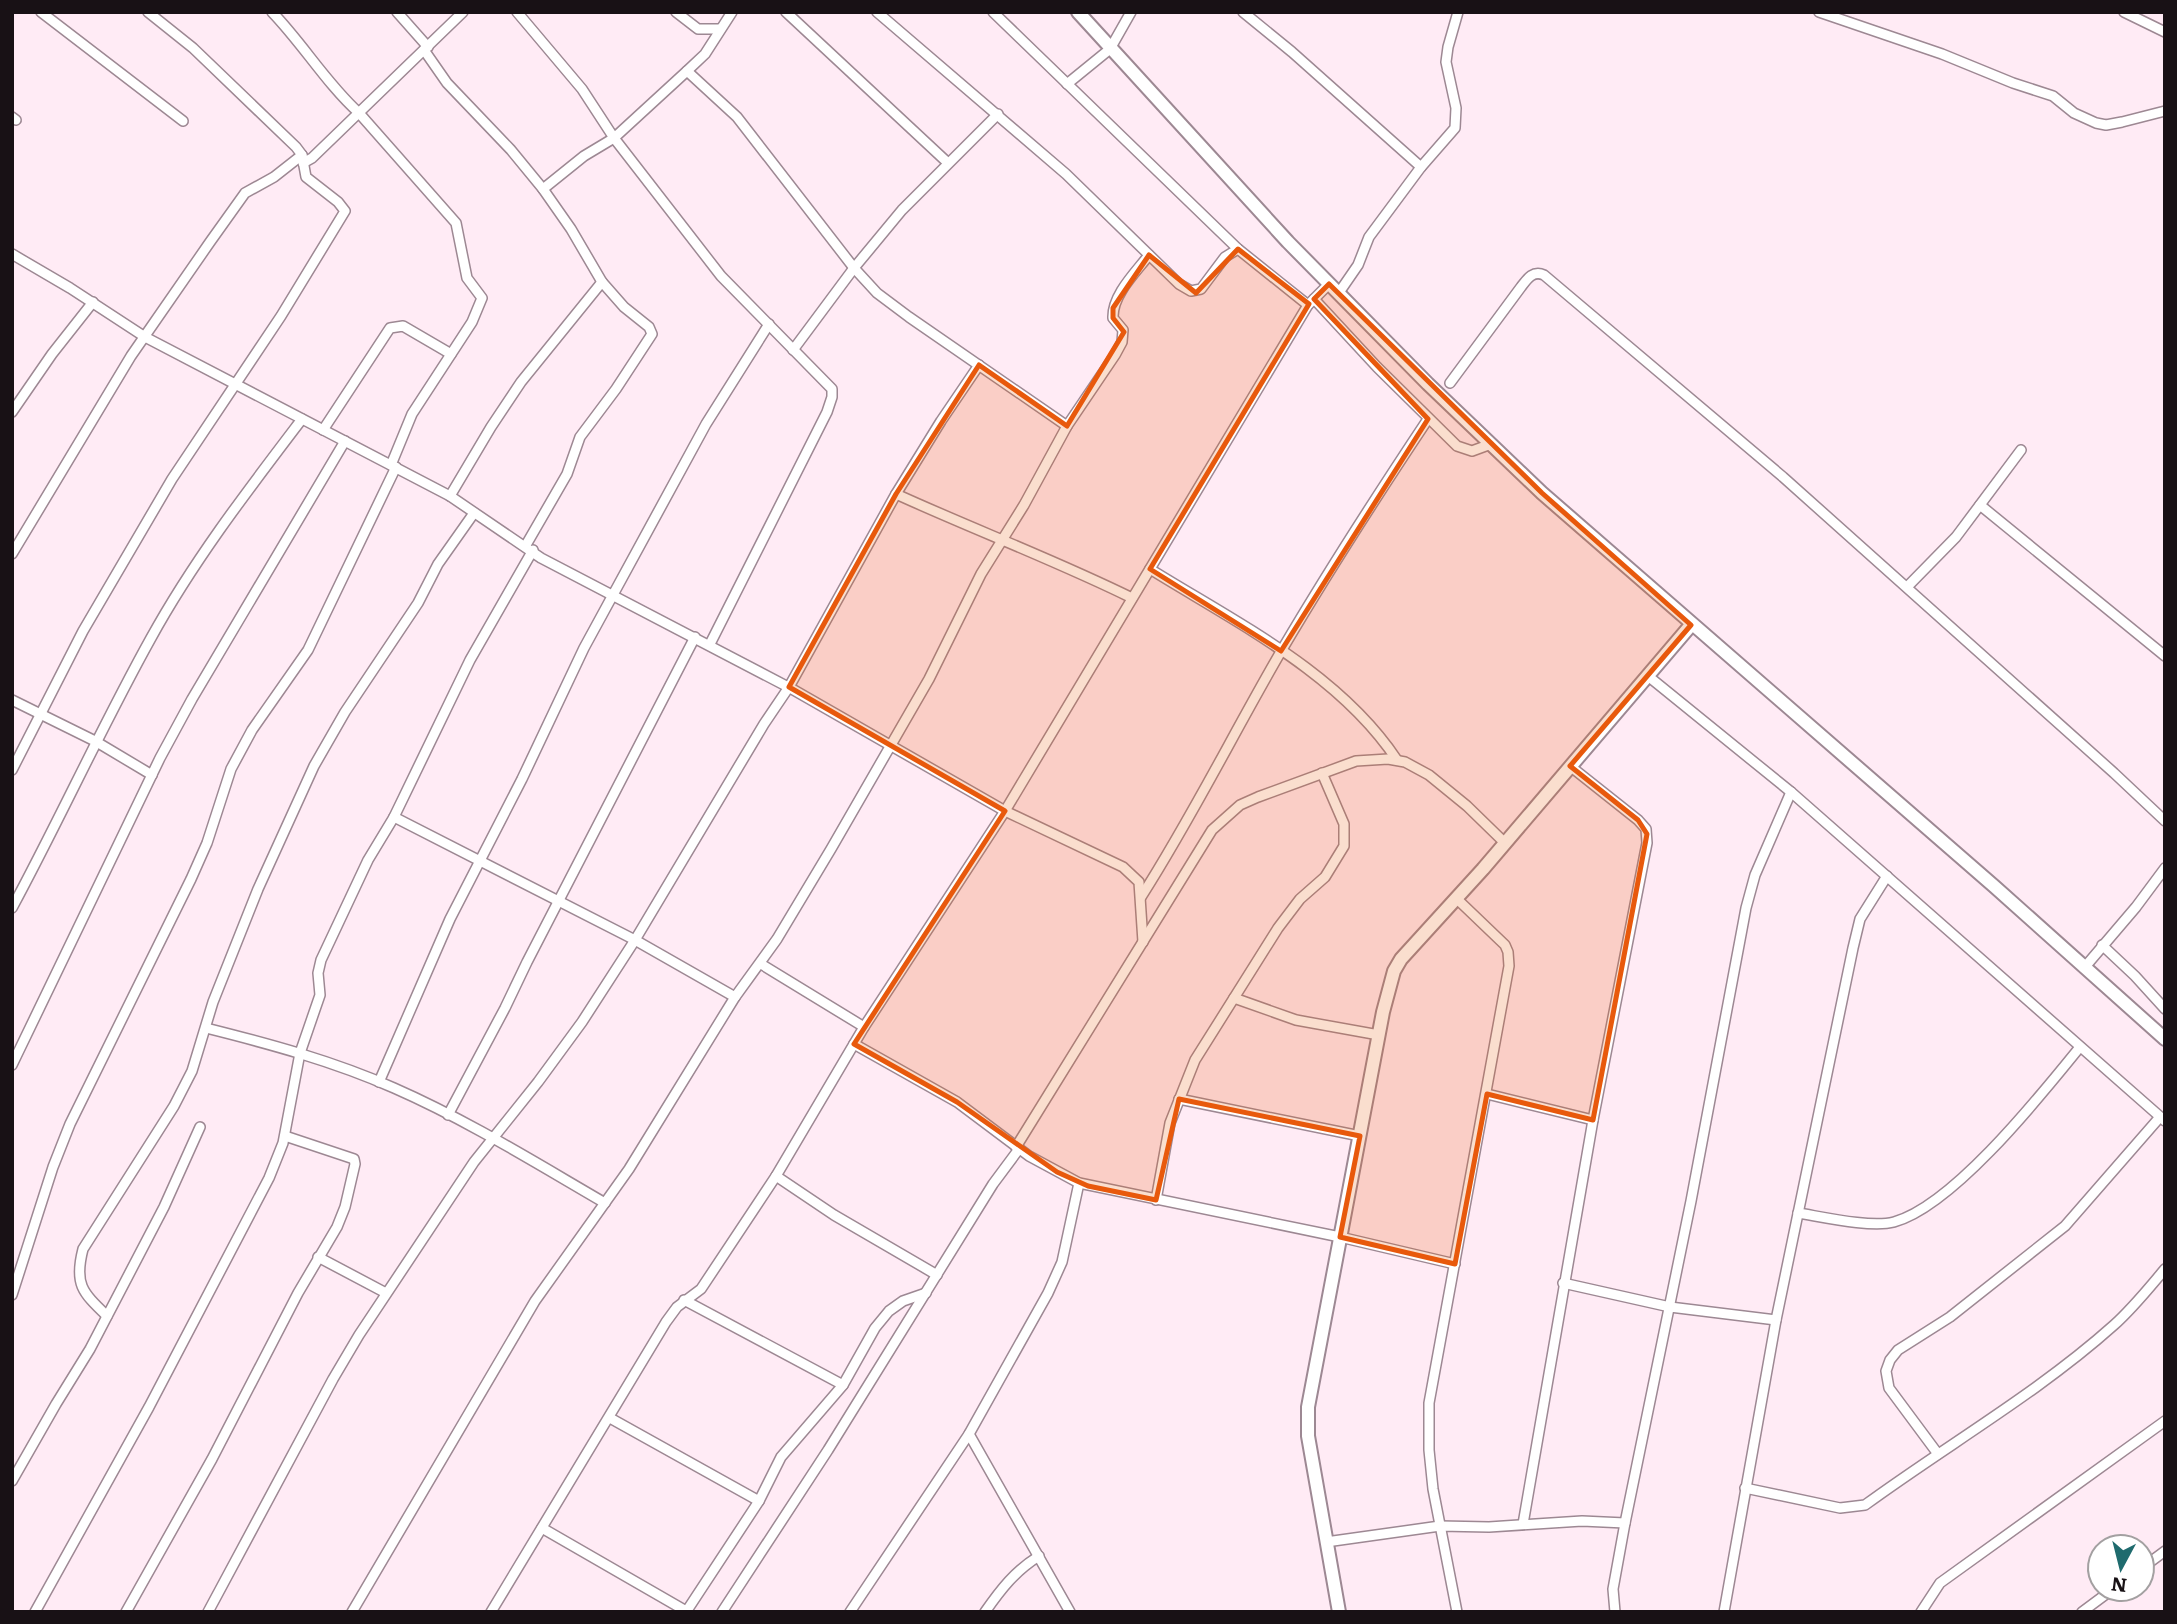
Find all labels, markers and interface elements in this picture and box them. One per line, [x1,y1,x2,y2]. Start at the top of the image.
north arrow [2086,1533,2156,1603]
text: N [2109,1571,2128,1601]

